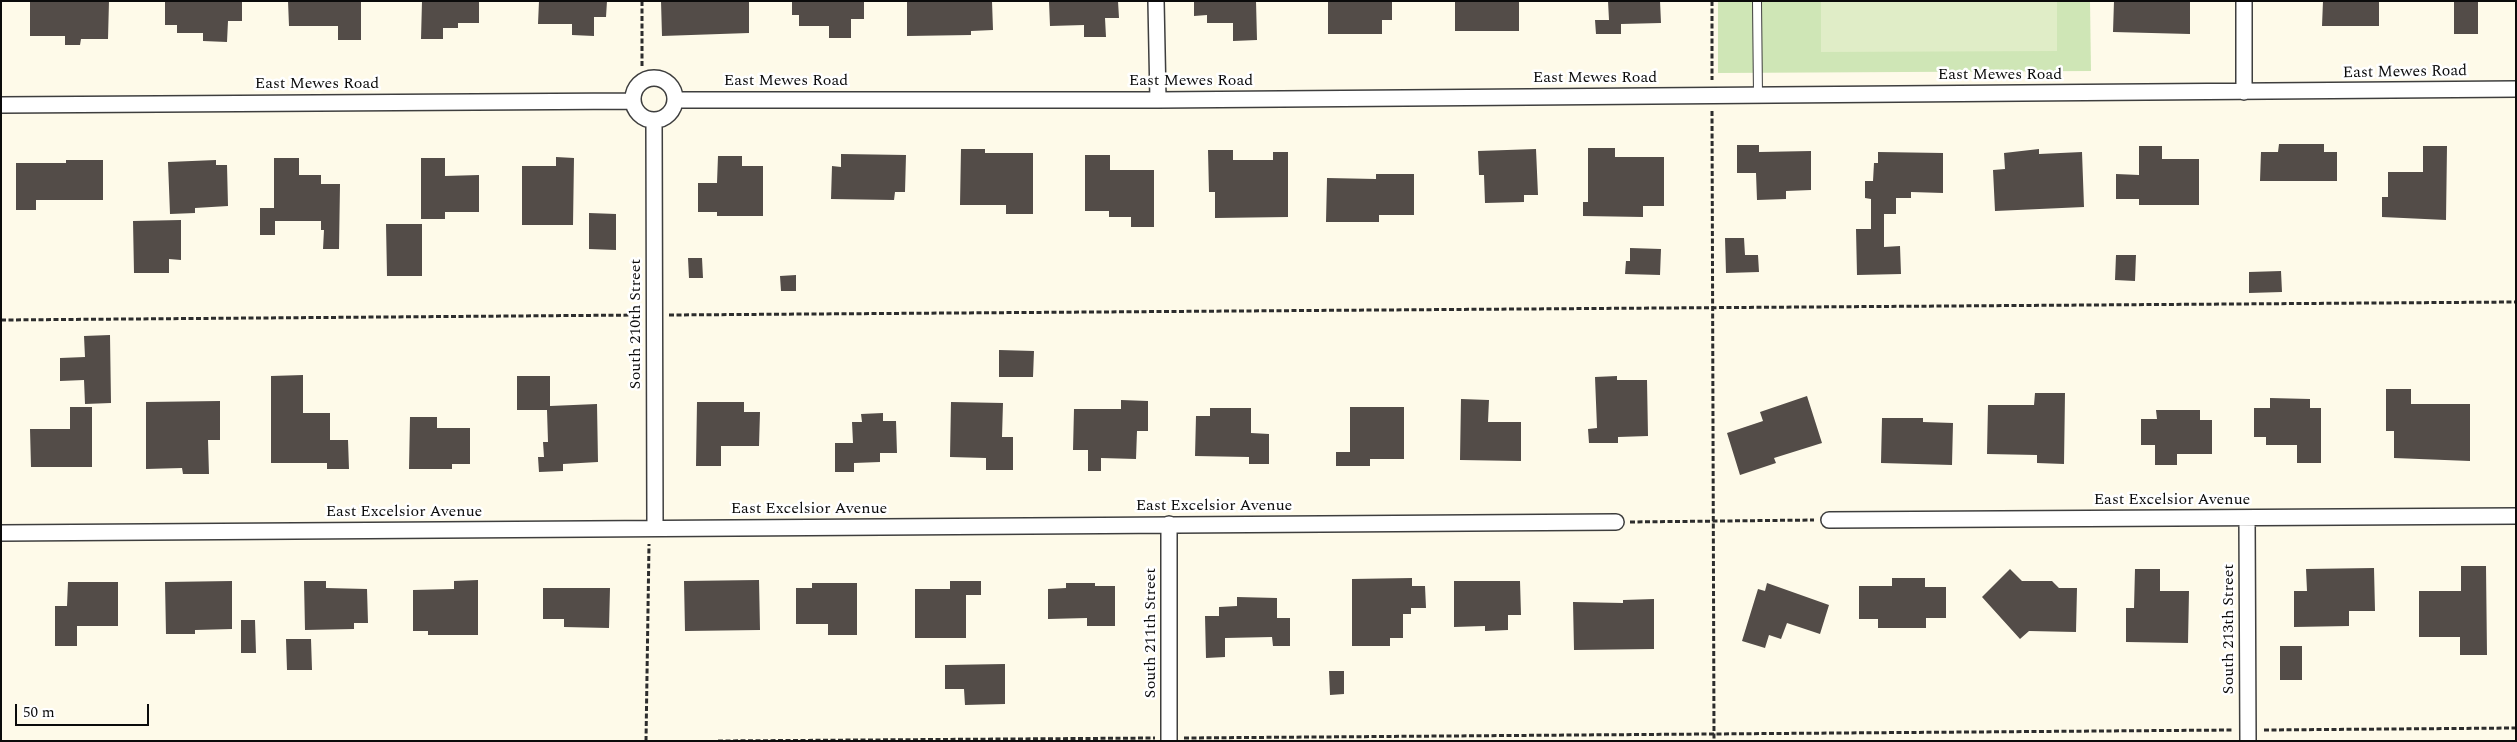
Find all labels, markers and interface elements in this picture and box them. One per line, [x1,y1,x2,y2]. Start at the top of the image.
street label: East Mewes Road [2343,62,2467,84]
street label: East Mewes Road [1938,66,2062,86]
street label: East Mewes Road [1533,69,1657,89]
street label: East Mewes Road [724,72,848,92]
street label: East Mewes Road [1129,72,1253,92]
street label: East Mewes Road [255,75,379,95]
street label: South 210th Street [627,259,647,389]
street label: East Excelsior Avenue [2094,491,2250,511]
street label: East Excelsior Avenue [1136,497,1292,517]
street label: East Excelsior Avenue [731,500,887,520]
street label: East Excelsior Avenue [326,503,482,523]
street label: South 213th Street [2220,564,2240,694]
street label: South 211th Street [1142,568,1162,698]
scale bar [18,694,151,726]
text: 50 m [23,701,55,724]

